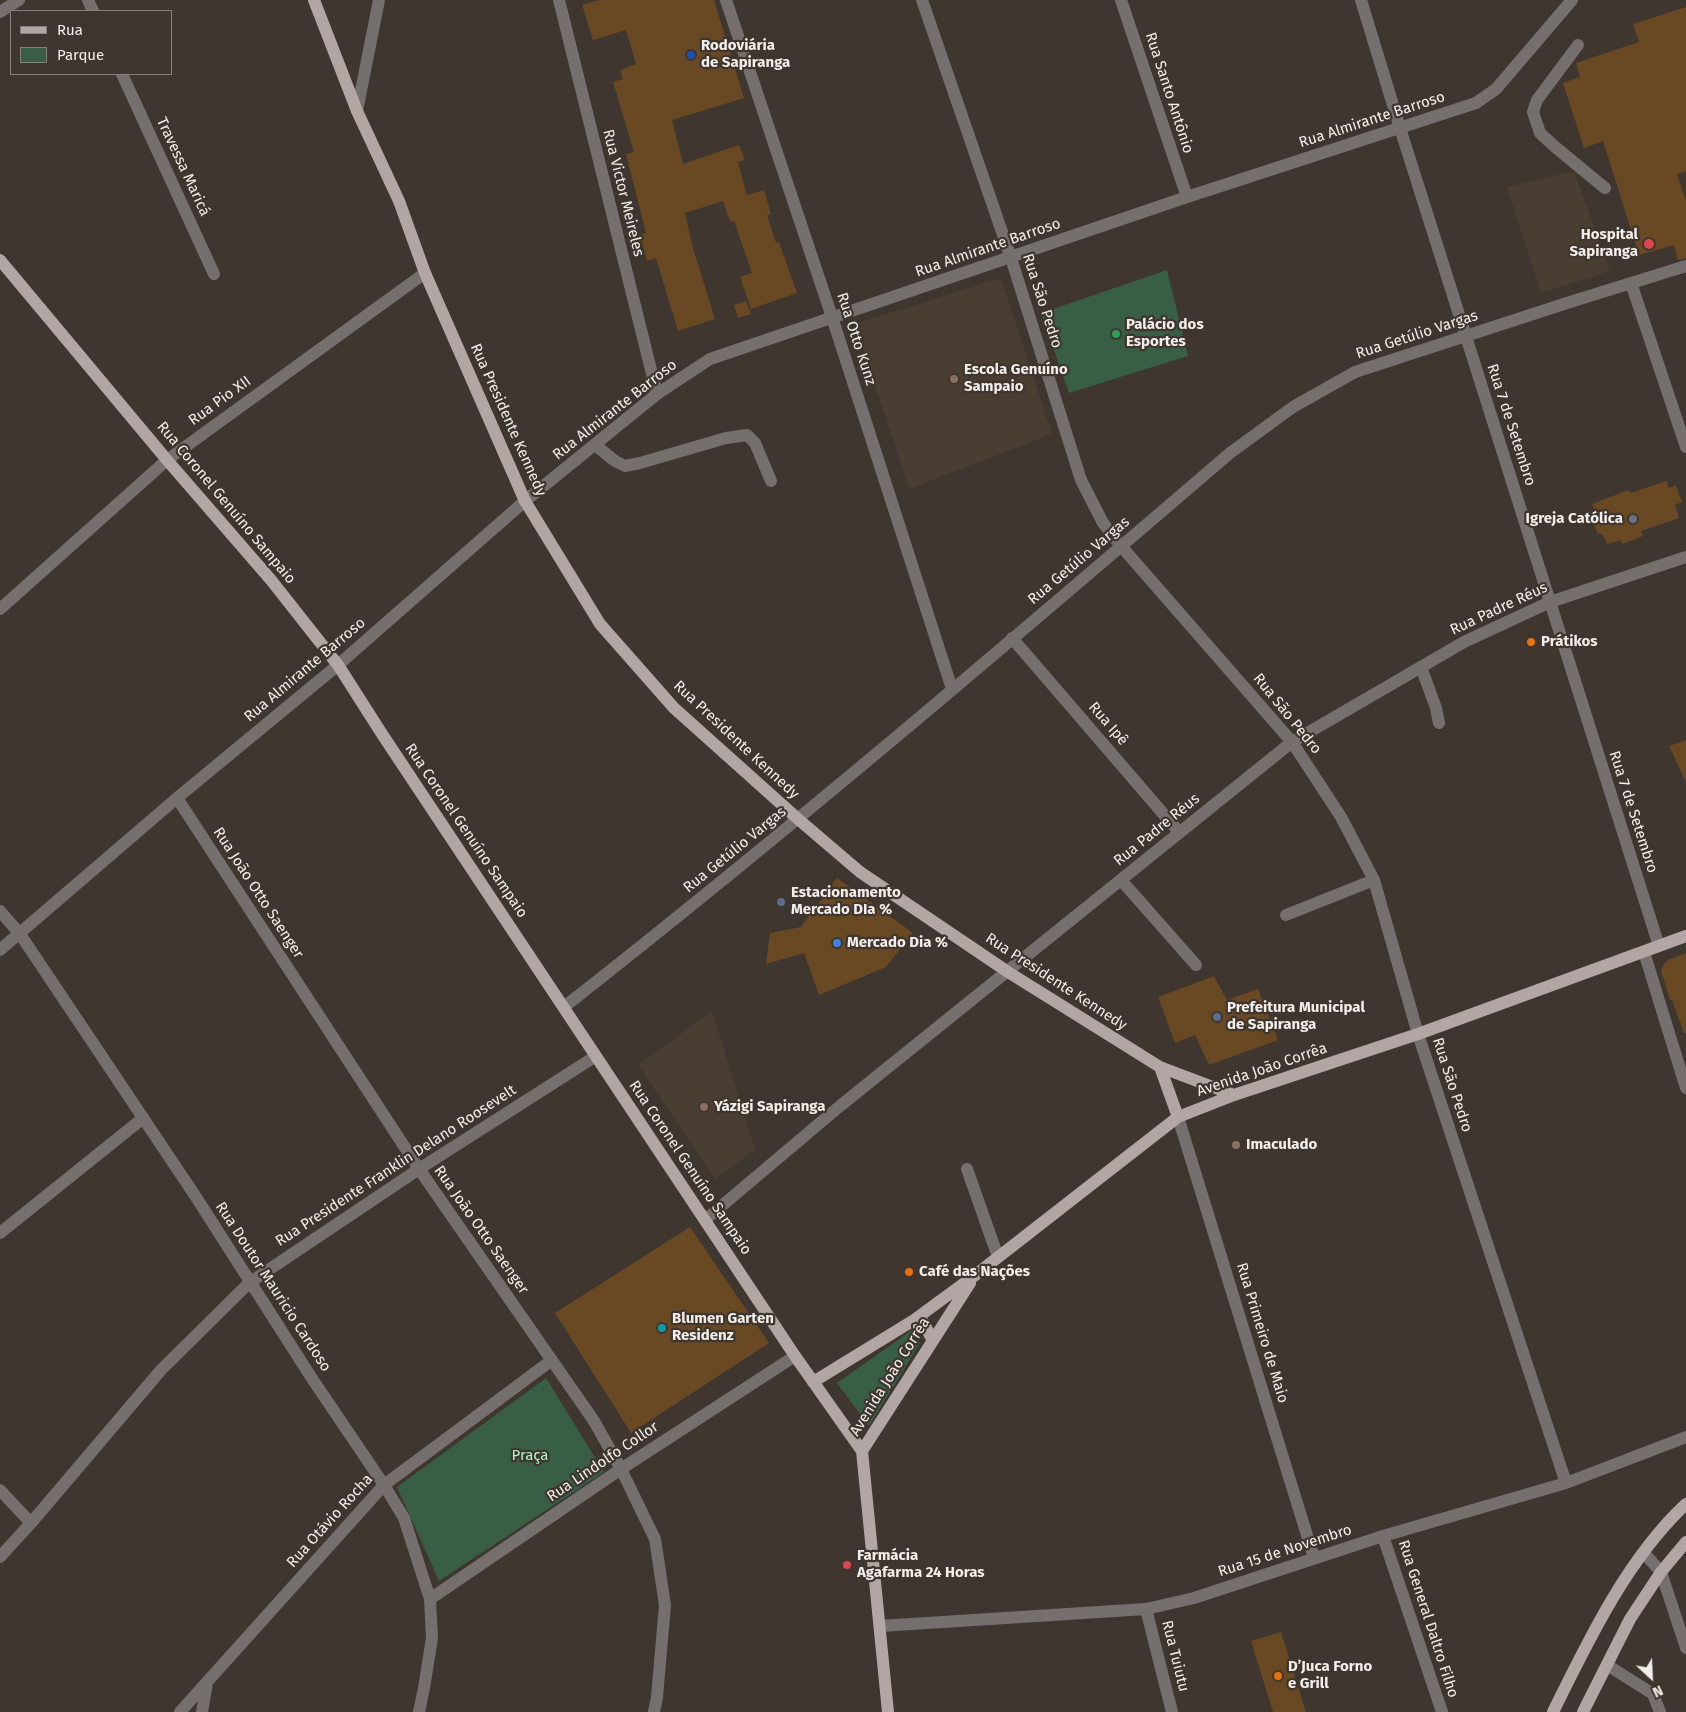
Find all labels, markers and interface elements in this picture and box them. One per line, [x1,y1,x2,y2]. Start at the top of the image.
legend [10,10,172,75]
text: Rua [57,21,83,39]
street label: Rua Santo Antônio [1141,30,1197,156]
place label: Rodoviária de Sapiranga [701,37,790,72]
text: Parque [57,46,104,64]
marker: Rodoviária de Sapiranga [685,49,697,61]
street label: Rua Almirante Barroso [1297,88,1447,152]
street label: Travessa Maricá [152,115,214,219]
street label: Rua Victor Meireles [598,128,648,258]
street label: Rua Almirante Barroso [913,215,1063,281]
place label: Hospital Sapiranga [1570,226,1638,261]
marker: Hospital Sapiranga [1642,237,1656,251]
street label: Rua São Pedro [1018,251,1066,351]
street label: Rua Otto Kunz [833,290,879,388]
street label: Rua Getúlio Vargas [1354,307,1480,363]
place label: Palácio dos Esportes [1126,316,1204,351]
marker: Palácio dos Esportes [1110,328,1122,340]
street label: Rua Presidente Kennedy [466,341,550,499]
street label: Rua Almirante Barroso [549,356,681,464]
place label: Escola Genuíno Sampaio [964,361,1068,396]
street label: Rua 7 de Setembro [1483,362,1539,488]
street label: Rua Pio XII [185,372,255,430]
marker: Escola Genuíno Sampaio [948,373,960,385]
street label: Rua Coronel Genuíno Sampaio [153,418,299,588]
place label: Igreja Católica [1526,510,1623,528]
street label: Rua Getúlio Vargas [1025,513,1133,609]
marker: Igreja Católica [1627,513,1639,525]
street label: Rua Padre Réus [1448,579,1550,639]
street label: Rua Almirante Barroso [241,614,369,726]
place label: Prátikos [1541,633,1598,651]
marker: Prátikos [1525,636,1537,648]
street label: Rua São Pedro [1249,670,1325,758]
street label: Rua Presidente Kennedy [669,677,803,803]
street label: Rua Ipê [1084,699,1132,749]
street label: Rua Coronel Genuíno Sampaio [401,740,531,922]
street label: Rua 7 de Setembro [1605,749,1661,875]
street label: Rua Padre Réus [1110,790,1204,870]
street label: Rua Getúlio Vargas [680,803,790,897]
street label: Rua João Otto Saenger [209,824,307,962]
place label: Estacionamento Mercado DIa % [791,884,901,919]
marker: Estacionamento Mercado DIa % [775,896,787,908]
street label: Rua Presidente Kennedy [982,929,1130,1035]
place label: Mercado Dia % [847,934,948,952]
marker: Mercado Dia % [831,937,843,949]
place label: Prefeitura Municipal de Sapiranga [1227,999,1365,1034]
marker: Prefeitura Municipal de Sapiranga [1211,1011,1223,1023]
street label: Rua São Pedro [1428,1035,1476,1135]
street label: Avenida João Corrêa [1195,1039,1329,1101]
street label: Rua Coronel Genuíno Sampaio [625,1077,755,1259]
street label: Rua Presidente Franklin Delano Roosevelt [272,1081,520,1251]
place label: Yázigi Sapiranga [714,1098,825,1116]
marker: Yázigi Sapiranga [698,1101,710,1113]
place label: Imaculado [1246,1136,1317,1154]
marker: Imaculado [1230,1139,1242,1151]
street label: Rua João Otto Saenger [430,1162,532,1298]
street label: Rua Doutor Mauricio Cardoso [211,1199,335,1375]
street label: Rua Primeiro de Maio [1232,1261,1292,1405]
place label: Café das Nações [919,1263,1030,1281]
marker: Café das Nações [903,1266,915,1278]
place label: Blumen Garten Residenz [672,1310,774,1345]
street label: Avenida João Corrêa [846,1314,934,1440]
marker: Blumen Garten Residenz [656,1322,668,1334]
street label: Rua Lindolfo Collor [544,1418,662,1506]
park label: Praça [511,1447,549,1465]
street label: Rua Otávio Rocha [283,1471,377,1571]
street label: Rua 15 de Novembro [1216,1521,1354,1581]
street label: Rua General Daltro Filho [1394,1538,1462,1700]
place label: Farmácia Agafarma 24 Horas [857,1547,985,1582]
marker: Farmácia Agafarma 24 Horas [841,1559,853,1571]
street label: Rua Tuiutu [1157,1618,1193,1694]
north arrow [1626,1652,1676,1702]
place label: D’Juca Forno e Grill [1288,1658,1372,1693]
marker: D’Juca Forno e Grill [1272,1670,1284,1682]
text: N [1650,1681,1665,1701]

